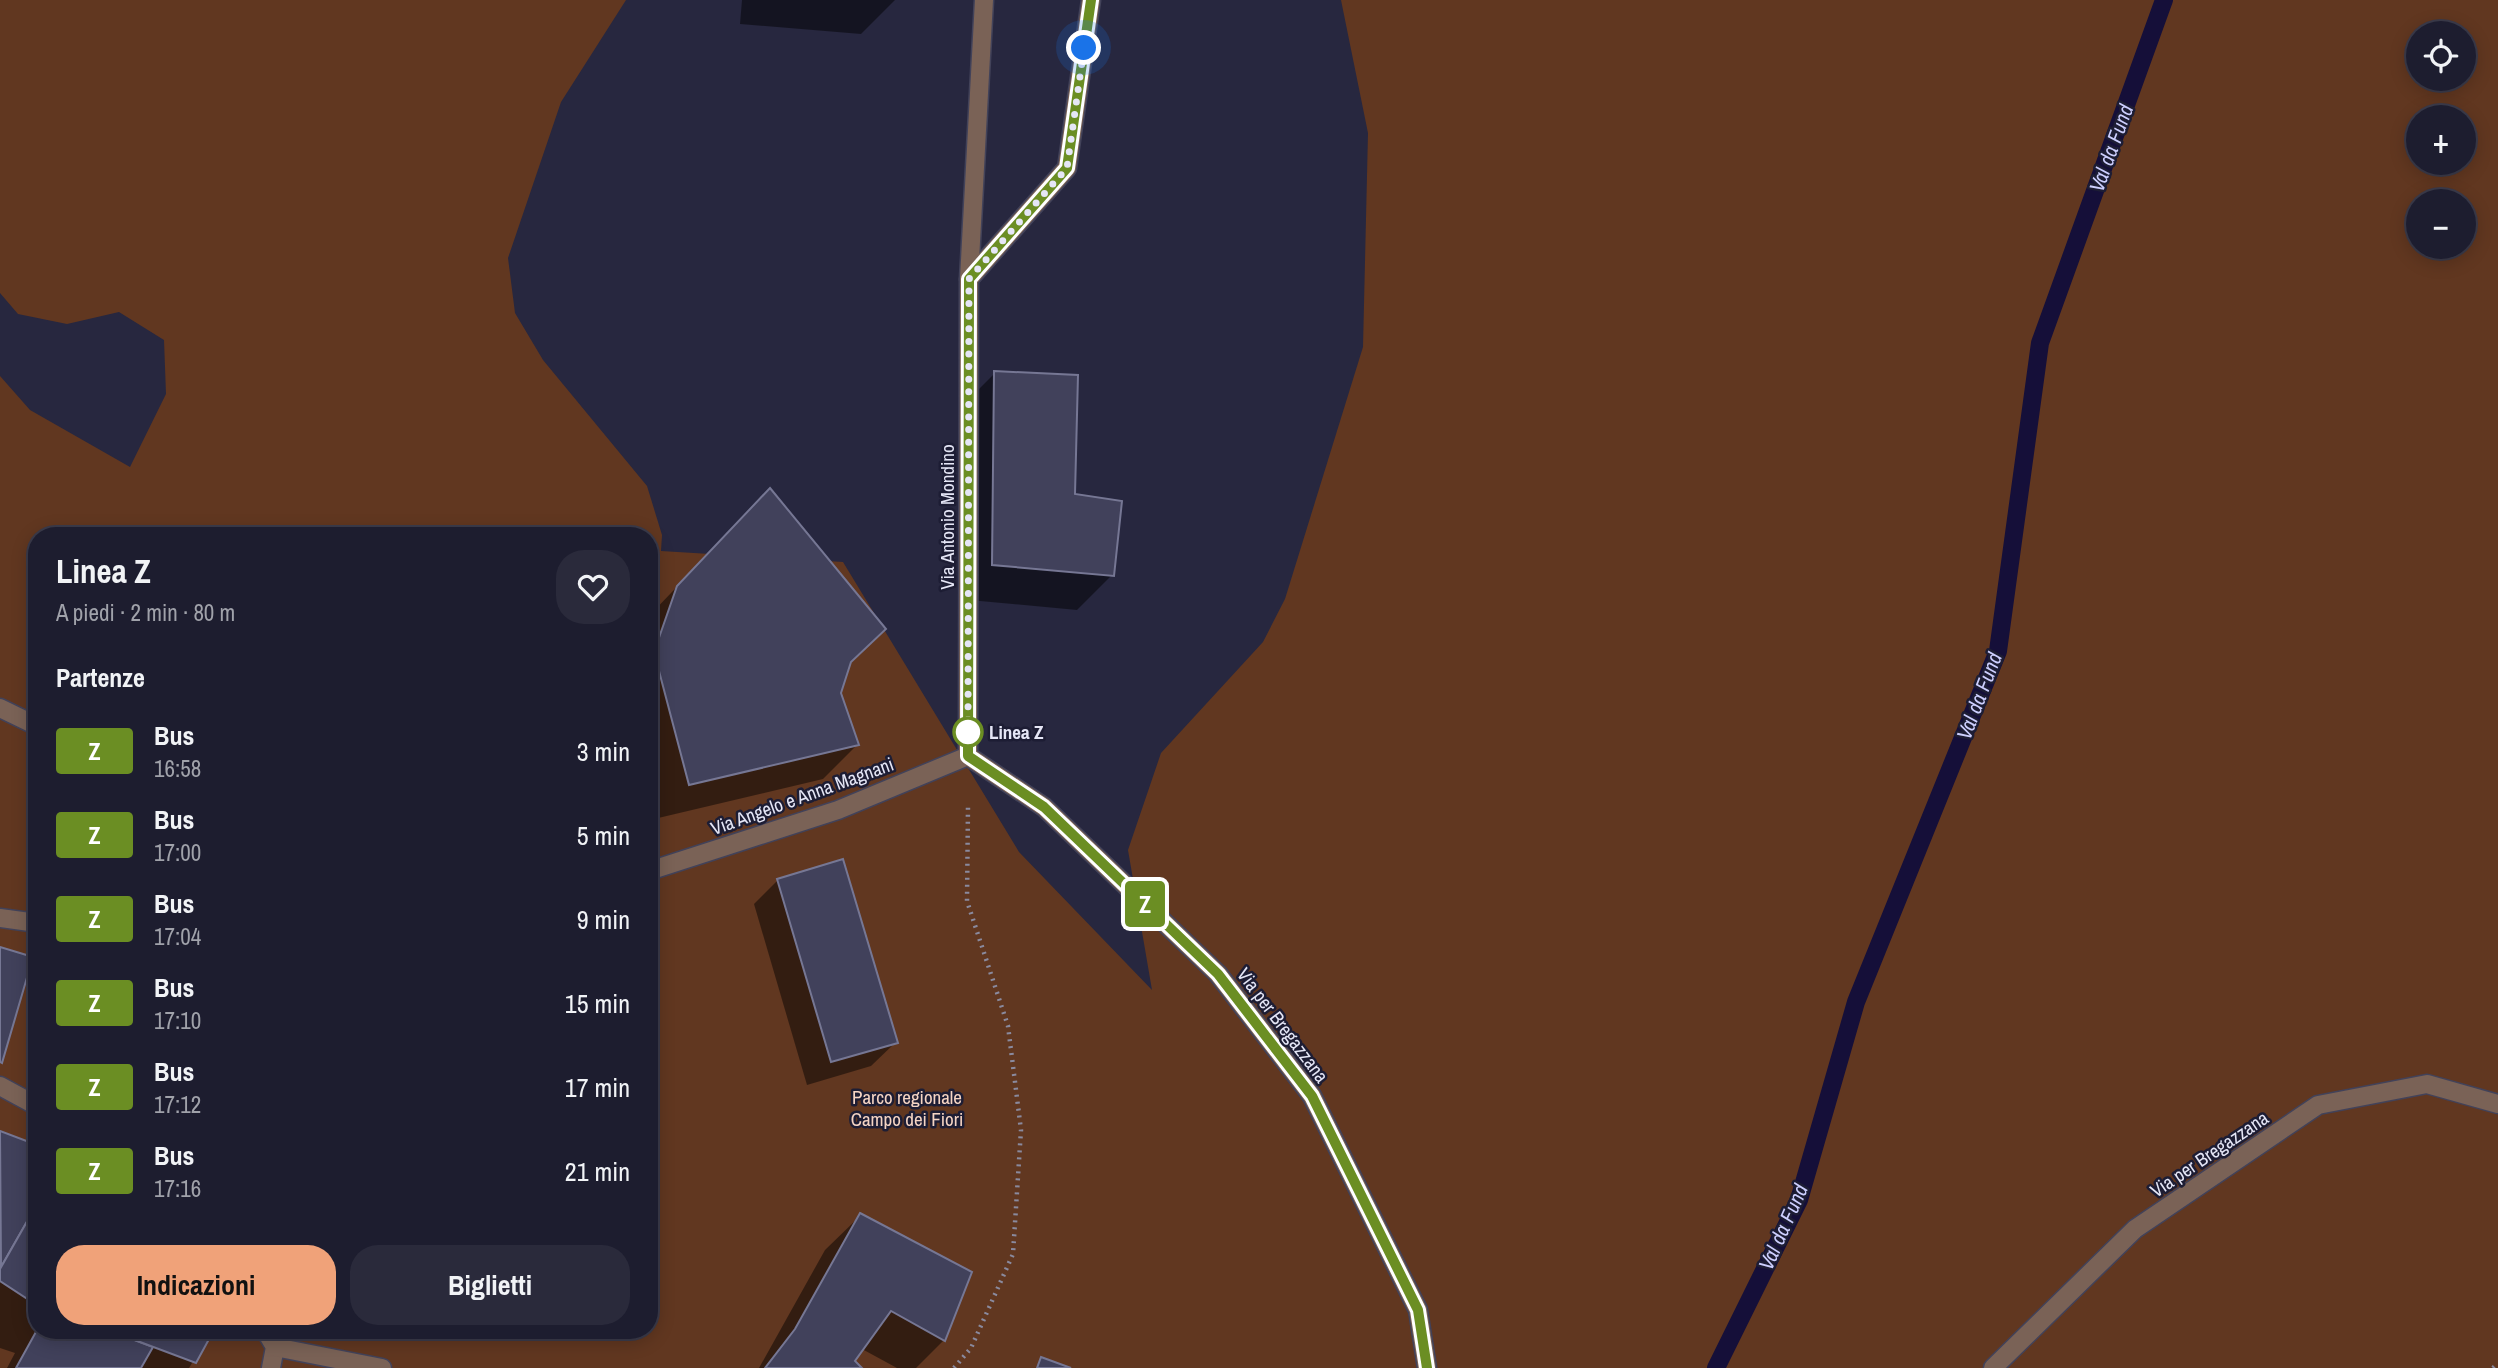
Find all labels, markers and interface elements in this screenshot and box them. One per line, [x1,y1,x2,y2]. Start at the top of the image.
map controls [2406,21,2476,259]
button: locate [2406,21,2476,91]
your location [1066,30,1101,65]
water label: Val da Fund [2082,100,2140,196]
button: + [2406,105,2476,175]
button: − [2406,189,2476,259]
street label: Via Antonio Mondino [934,444,960,590]
text: Linea Z [56,549,151,593]
button: heart [556,550,630,624]
text: A piedi · 2 min · 80 m [56,597,235,628]
water label: Val da Fund [1949,648,2009,744]
text: Partenze [56,660,145,695]
marker: Linea Z [953,717,983,747]
text: Bus [154,718,194,753]
place label: Linea Z [989,719,1044,745]
text: 3 min [577,734,630,769]
text: Z [88,735,101,767]
street label: Via Angelo e Anna Magnani [707,751,897,841]
text: 16:58 [154,753,201,784]
text: Bus [154,802,194,837]
text: 5 min [577,818,630,853]
text: Z [88,819,101,851]
text: 17:00 [154,837,201,868]
line badge: Z [1122,881,1168,927]
text: Bus [154,886,194,921]
text: Z [1139,888,1151,920]
text: 9 min [577,902,630,937]
text: Z [88,903,101,935]
text: 17:04 [154,921,201,952]
street label: Via per Bregazzana [1231,962,1335,1088]
text: Bus [154,970,194,1005]
text: 15 min [565,986,630,1021]
text: Z [88,987,101,1019]
text: 17:10 [154,1005,201,1036]
text: Bus [154,1054,194,1089]
text: 17 min [565,1070,630,1105]
text: Z [88,1071,101,1103]
park label: Parco regionale Campo dei Fiori [851,1084,963,1132]
text: 17:12 [154,1089,201,1120]
street label: Via per Bregazzana [2145,1105,2274,1203]
text: Bus [154,1138,194,1173]
text: 21 min [565,1154,630,1189]
text: Z [88,1155,101,1187]
text: 17:16 [154,1173,201,1204]
water label: Val da Fund [1751,1179,1815,1275]
button: Indicazioni [56,1245,336,1325]
button: Biglietti [350,1245,630,1325]

